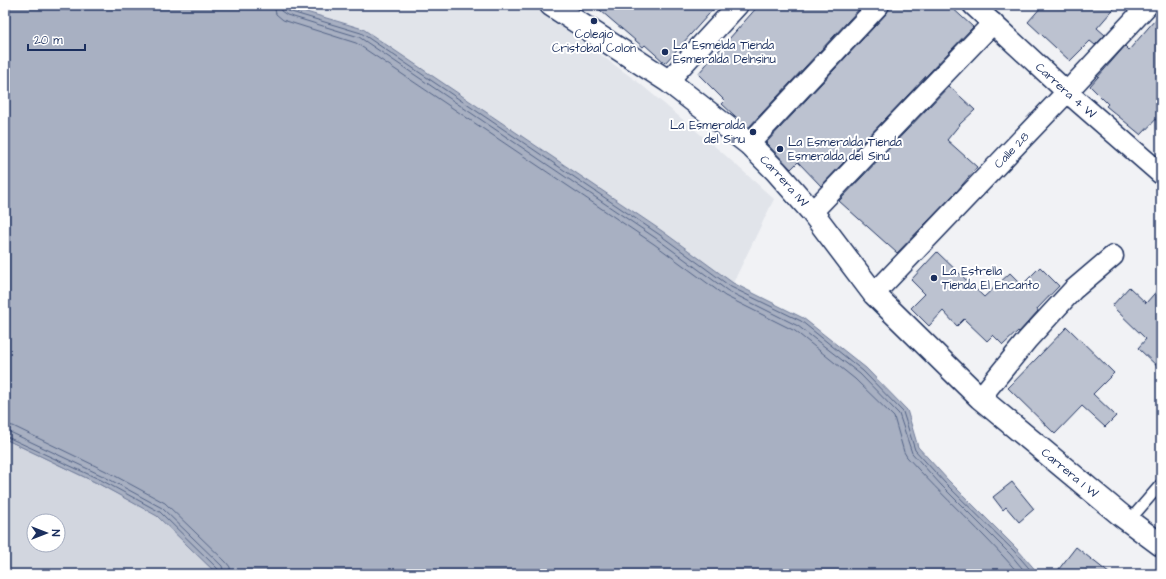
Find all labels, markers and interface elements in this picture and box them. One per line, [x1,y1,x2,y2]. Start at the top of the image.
marker: Colegio Cristobal Colon [589,16,599,26]
scale bar [28,26,85,52]
place label: Colegio Cristobal Colon [552,26,636,57]
text: 20 m [34,32,63,49]
place label: La Esmelda Tienda Esmeralda Delnsinu [673,37,776,68]
marker: La Esmelda Tienda Esmeralda Delnsinu [660,47,670,57]
street label: Carrera 4 W [1032,58,1100,123]
place label: La Esmeralda del Sinu [670,117,745,148]
marker: La Esmeralda del Sinu [748,127,758,137]
street label: Calle 28 [990,128,1033,172]
place label: La Esmeralda Tienda Esmeralda del Sinu [788,134,902,165]
marker: La Esmeralda Tienda Esmeralda del Sinu [775,144,785,154]
street label: Carrera 1W [756,151,813,211]
place label: La Estrella Tienda El Encanto [942,263,1039,294]
marker: La Estrella Tienda El Encanto [929,273,939,283]
street label: Carrera 1 W [1038,444,1103,502]
north arrow [26,513,66,553]
text: N [48,530,63,537]

